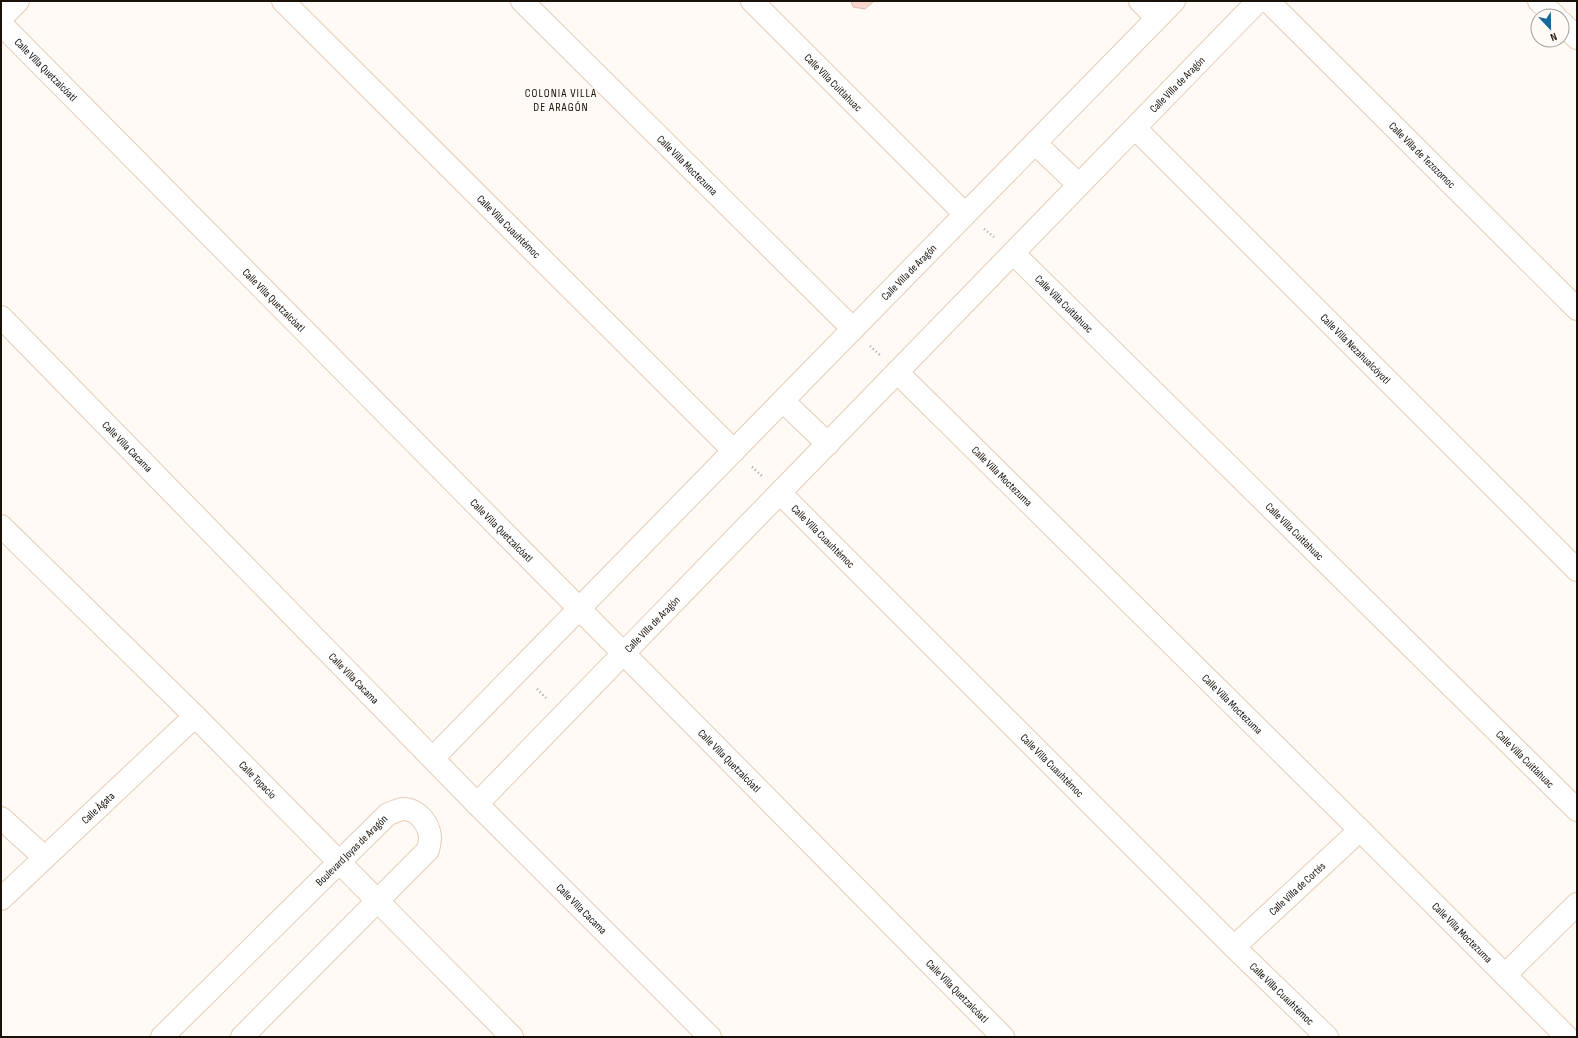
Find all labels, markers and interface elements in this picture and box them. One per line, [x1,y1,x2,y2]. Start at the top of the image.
north arrow [1530,8,1570,48]
text: N [1548,30,1559,44]
street label: Calle Villa Quetzalcóatl [12,35,80,104]
street label: Calle Villa Cuitlahuac [802,51,865,114]
street label: Calle Villa de Aragón [1147,53,1207,115]
district label: COLONIA VILLA DE ARAGÓN [525,86,597,115]
street label: Calle Villa de Tezozomoc [1386,119,1458,191]
street label: Calle Villa Moctezuma [655,132,720,198]
street label: Calle Villa Cuauhtémoc [474,192,543,261]
street label: Calle Villa de Aragón [878,241,939,303]
street label: Calle Villa Quetzalcóatl [240,266,308,334]
street label: Calle Villa Cuitlahuac [1032,272,1096,335]
street label: Calle Villa Nezahualcóyotl [1318,311,1393,386]
street label: Calle Villa Cacama [100,418,155,475]
street label: Calle Villa Moctezuma [969,443,1035,509]
street label: Calle Villa Quetzalcóatl [468,496,536,564]
street label: Calle Villa Cuitlahuac [1263,500,1326,563]
street label: Calle Villa Cuauhtémoc [789,502,857,570]
street label: Calle Villa de Aragón [622,593,682,655]
street label: Calle Villa Cacama [326,650,382,706]
street label: Calle Villa Moctezuma [1200,671,1266,737]
street label: Calle Villa Quetzalcóatl [696,726,764,795]
street label: Calle Villa Cuitlahuac [1494,727,1557,790]
street label: Calle Villa Cuauhtémoc [1018,731,1087,800]
street label: Calle Topacio [236,758,280,802]
street label: Calle Ágata [79,789,117,826]
street label: Boulevard Joyas de Aragón [313,812,390,888]
street label: Calle Villa de Cortés [1266,859,1328,918]
street label: Calle Villa Cacama [554,881,610,937]
street label: Calle Villa Moctezuma [1430,900,1495,965]
street label: Calle Villa Quetzalcóatl [923,957,991,1025]
street label: Calle Villa Cuauhtémoc [1247,960,1317,1027]

